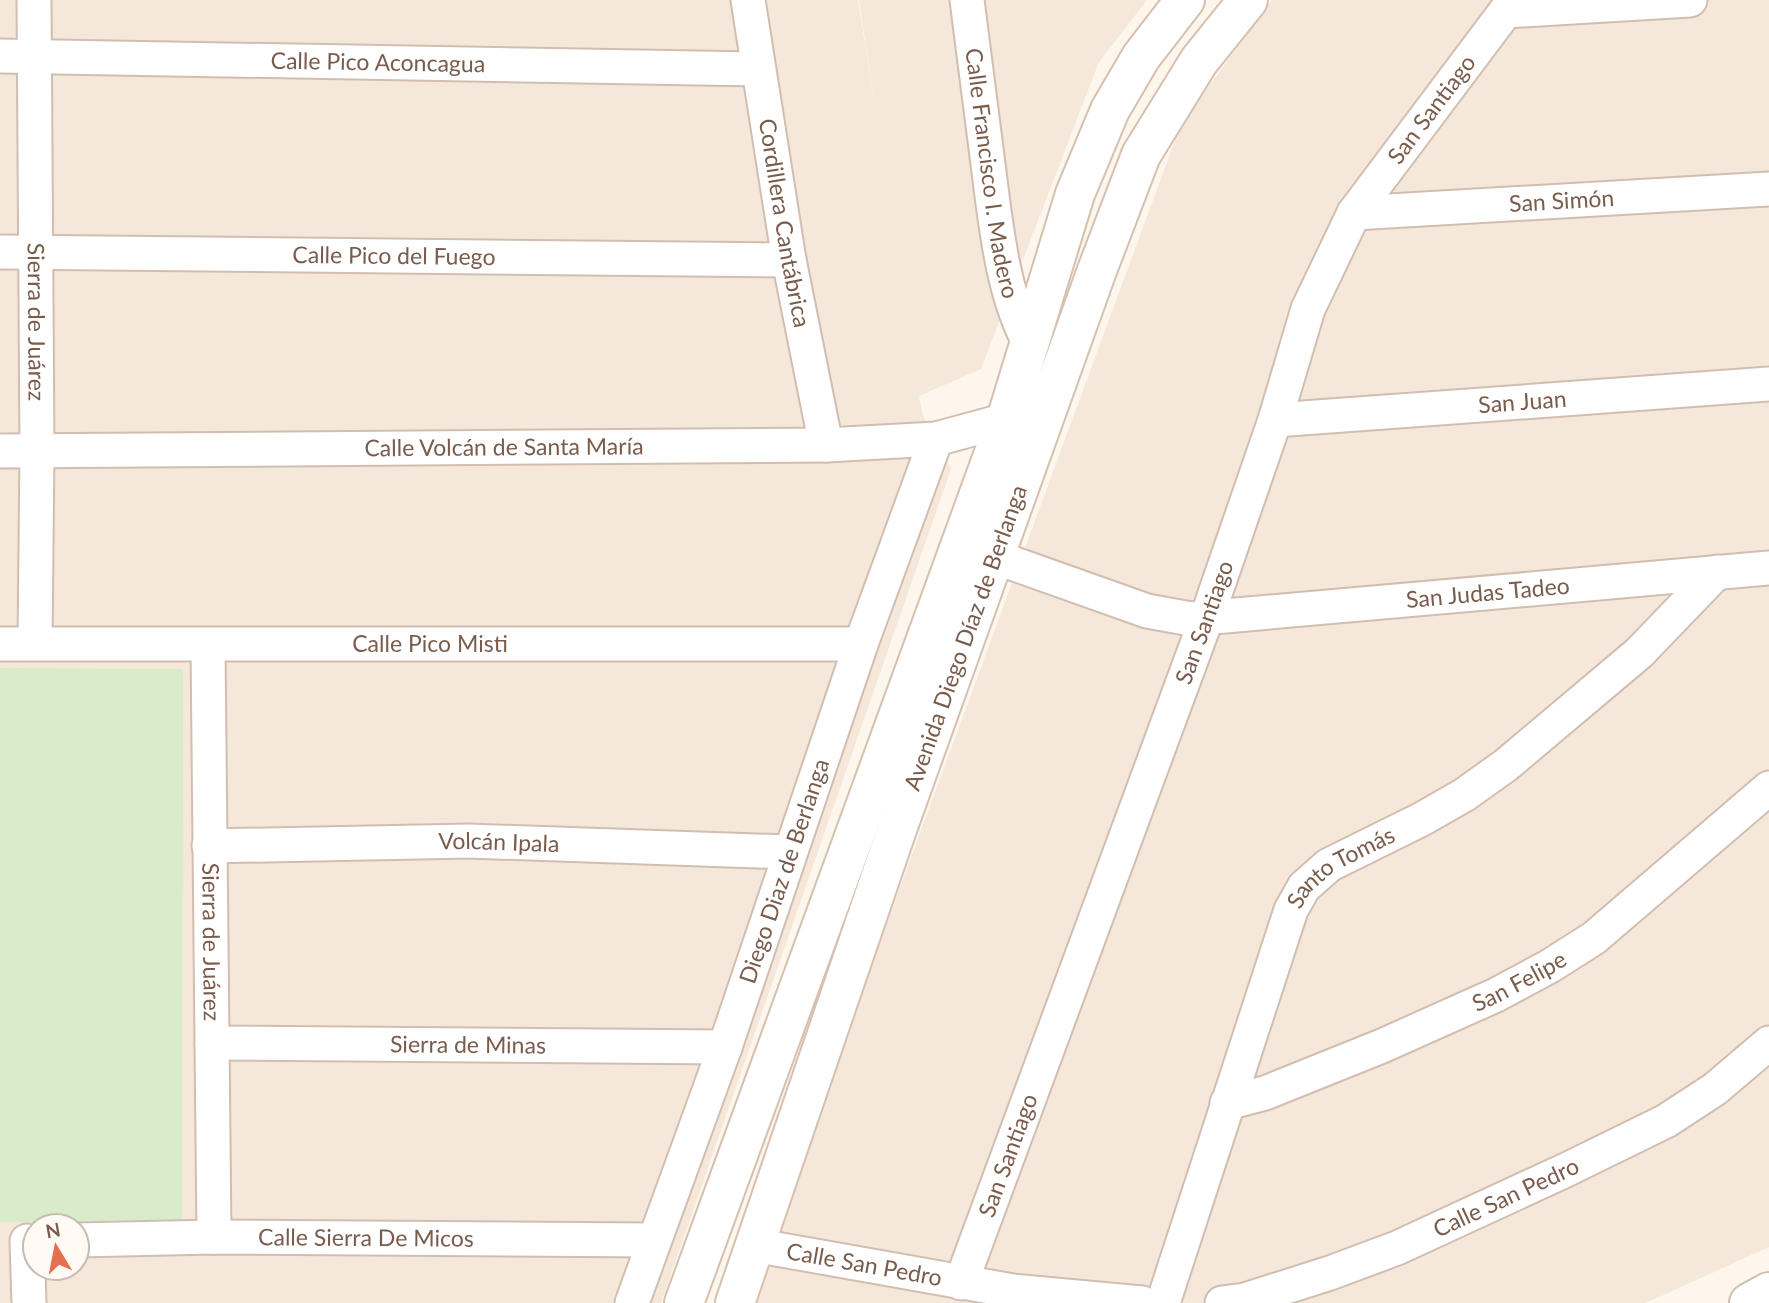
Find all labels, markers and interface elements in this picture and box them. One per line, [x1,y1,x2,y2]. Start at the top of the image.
street label: Calle Pico Aconcagua [270,46,485,77]
street label: Calle Francisco I. Madero [960,46,1026,301]
street label: San Santiago [1381,49,1481,169]
street label: Cordillera Cantábrica [754,116,817,330]
street label: San Simón [1508,183,1615,217]
street label: Calle Pico del Fuego [292,240,496,270]
street label: Sierra de Juárez [23,243,52,401]
street label: San Juan [1477,384,1567,418]
street label: Calle Volcán de Santa María [364,431,644,461]
street label: Avenida Diego Díaz de Berlanga [897,481,1032,794]
street label: San Santiago [1168,557,1238,688]
street label: San Judas Tadeo [1405,571,1571,613]
street label: Calle Pico Misti [352,629,508,657]
street label: Diego Diaz de Berlanga [732,755,834,987]
street label: Santo Tomás [1280,820,1399,913]
street label: Volcán Ipala [438,826,560,857]
street label: Sierra de Juárez [197,863,227,1021]
street label: San Felipe [1467,944,1571,1017]
street label: Sierra de Minas [390,1029,546,1059]
street label: San Santiago [972,1090,1043,1221]
street label: Calle San Pedro [1428,1151,1583,1242]
north arrow [21,1212,91,1282]
text: N [44,1217,62,1242]
street label: Calle Sierra De Micos [258,1222,474,1252]
street label: Calle San Pedro [784,1236,944,1291]

